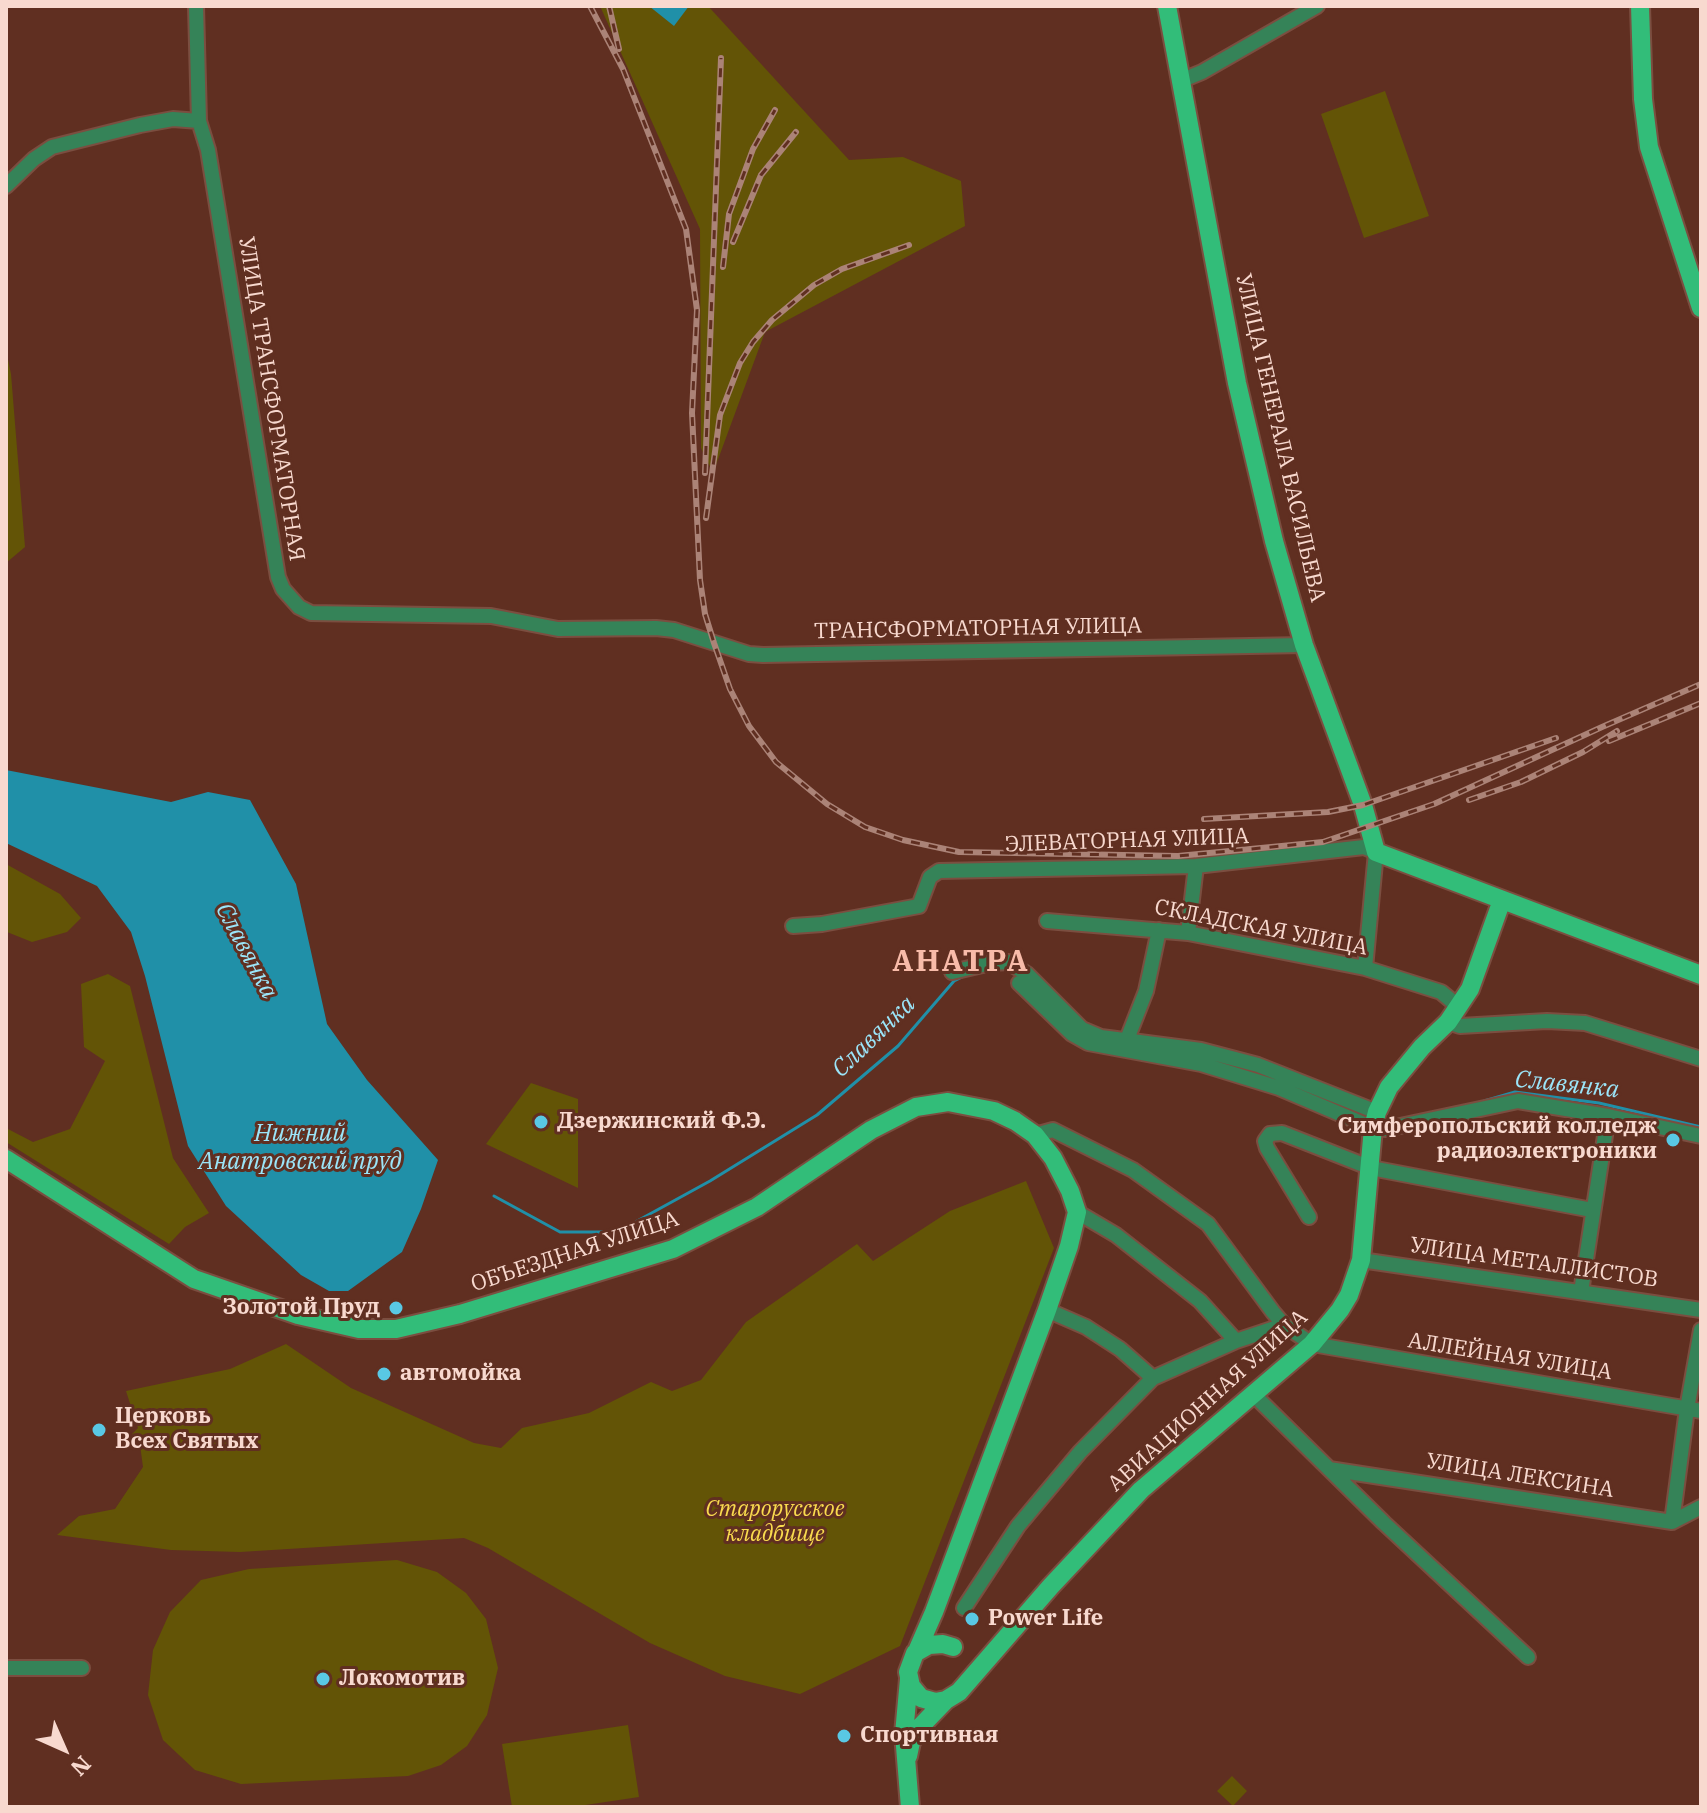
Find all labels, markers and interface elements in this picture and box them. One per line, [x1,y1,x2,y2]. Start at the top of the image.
street label: УЛИЦА ТРАНСФОРМАТОРНАЯ [232,235,310,563]
street label: УЛИЦА ГЕНЕРАЛА ВАСИЛЬЕВА [1229,271,1331,605]
street label: ТРАНСФОРМАТОРНАЯ УЛИЦА [814,613,1142,645]
street label: ЭЛЕВАТОРНАЯ УЛИЦА [1004,824,1250,858]
street label: СКЛАДСКАЯ УЛИЦА [1152,894,1370,962]
water label: Славянка [209,898,283,1004]
district label: АНАТРА [892,944,1030,980]
water label: Славянка [826,990,922,1084]
water label: Славянка [1514,1065,1620,1105]
place label: Дзержинский Ф.Э. [557,1109,766,1135]
marker: Дзержинский Ф.Э. [532,1113,550,1131]
place label: Симферопольский колледж радиоэлектроники [1337,1114,1657,1166]
water label: Нижний Анатровский пруд [198,1120,402,1176]
marker: Симферопольский колледж радиоэлектроники [1664,1131,1682,1149]
street label: ОБЪЕЗДНАЯ УЛИЦА [468,1206,682,1298]
street label: УЛИЦА МЕТАЛЛИСТОВ [1408,1233,1660,1293]
place label: Золотой Пруд [223,1295,380,1321]
marker: Золотой Пруд [387,1299,405,1317]
street label: АВИАЦИОННАЯ УЛИЦА [1103,1304,1313,1498]
street label: АЛЛЕЙНАЯ УЛИЦА [1406,1328,1614,1386]
place label: автомойка [400,1361,522,1387]
marker: автомойка [375,1365,393,1383]
place label: Церковь Всех Святых [115,1404,258,1456]
marker: Церковь Всех Святых [90,1421,108,1439]
street label: УЛИЦА ЛЕКСИНА [1424,1448,1616,1504]
park label: Старорусское кладбище [706,1497,844,1548]
place label: Power Life [988,1606,1103,1632]
marker: Power Life [963,1610,981,1628]
place label: Локомотив [339,1666,465,1692]
marker: Локомотив [314,1670,332,1688]
north arrow [24,1709,104,1789]
place label: Спортивная [860,1723,998,1749]
marker: Спортивная [835,1727,853,1745]
text: N [65,1750,98,1783]

